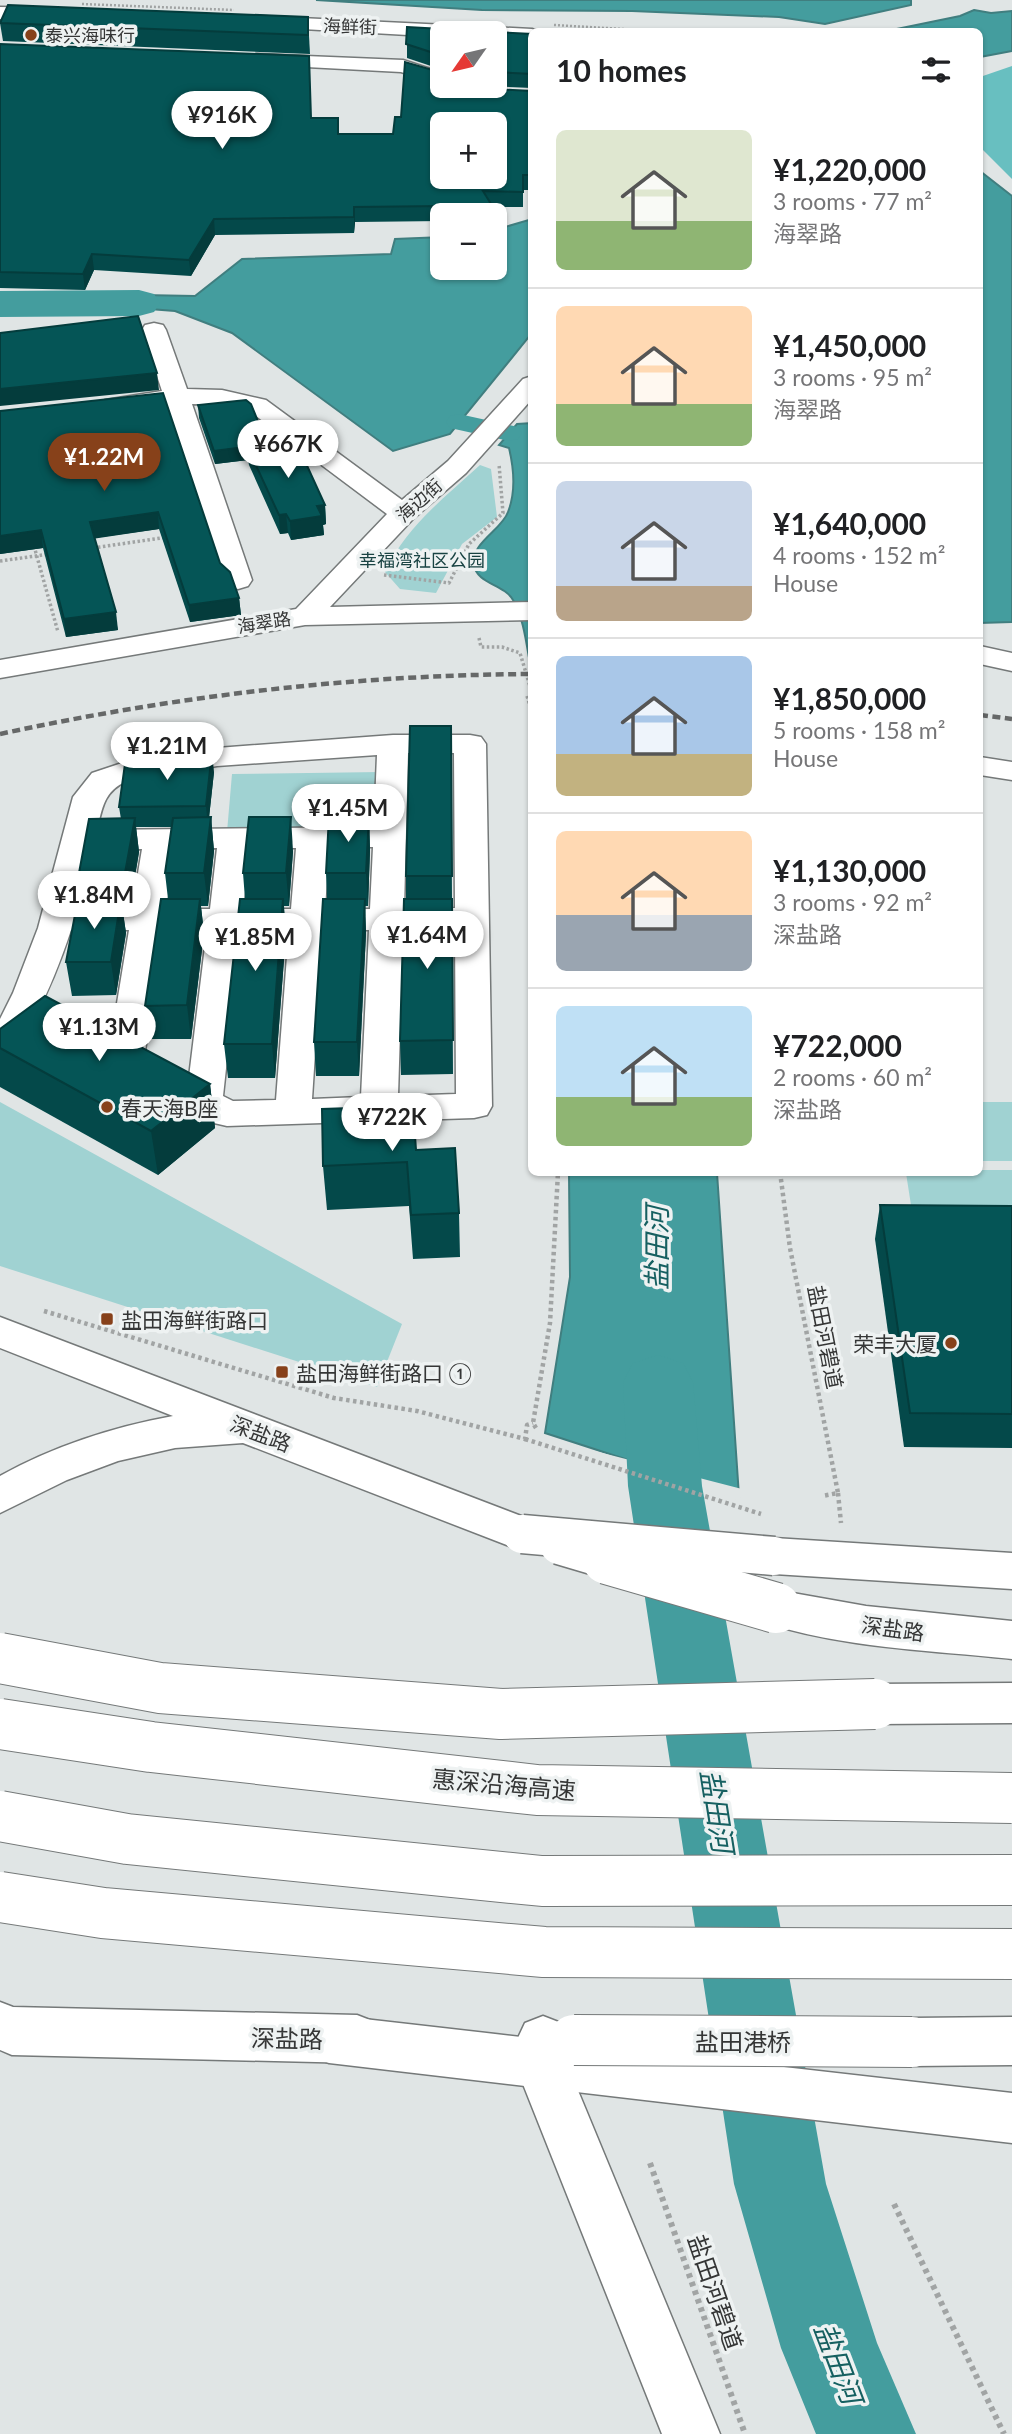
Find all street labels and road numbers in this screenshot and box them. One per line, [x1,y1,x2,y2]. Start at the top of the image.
street label: 海鲜街 [323,14,377,38]
street label: 海边街 [392,474,446,526]
street label: 海翠路 [236,607,292,637]
street label: 盐田河碧道 [804,1283,848,1391]
street label: 深盐路 [227,1410,295,1456]
street label: 深盐路 [860,1611,926,1645]
street label: 惠深沿海高速 [431,1763,577,1805]
street label: 深盐路 [251,2023,323,2053]
street label: 盐田港桥 [695,2027,791,2056]
street label: 盐田河碧道 [683,2231,749,2353]

